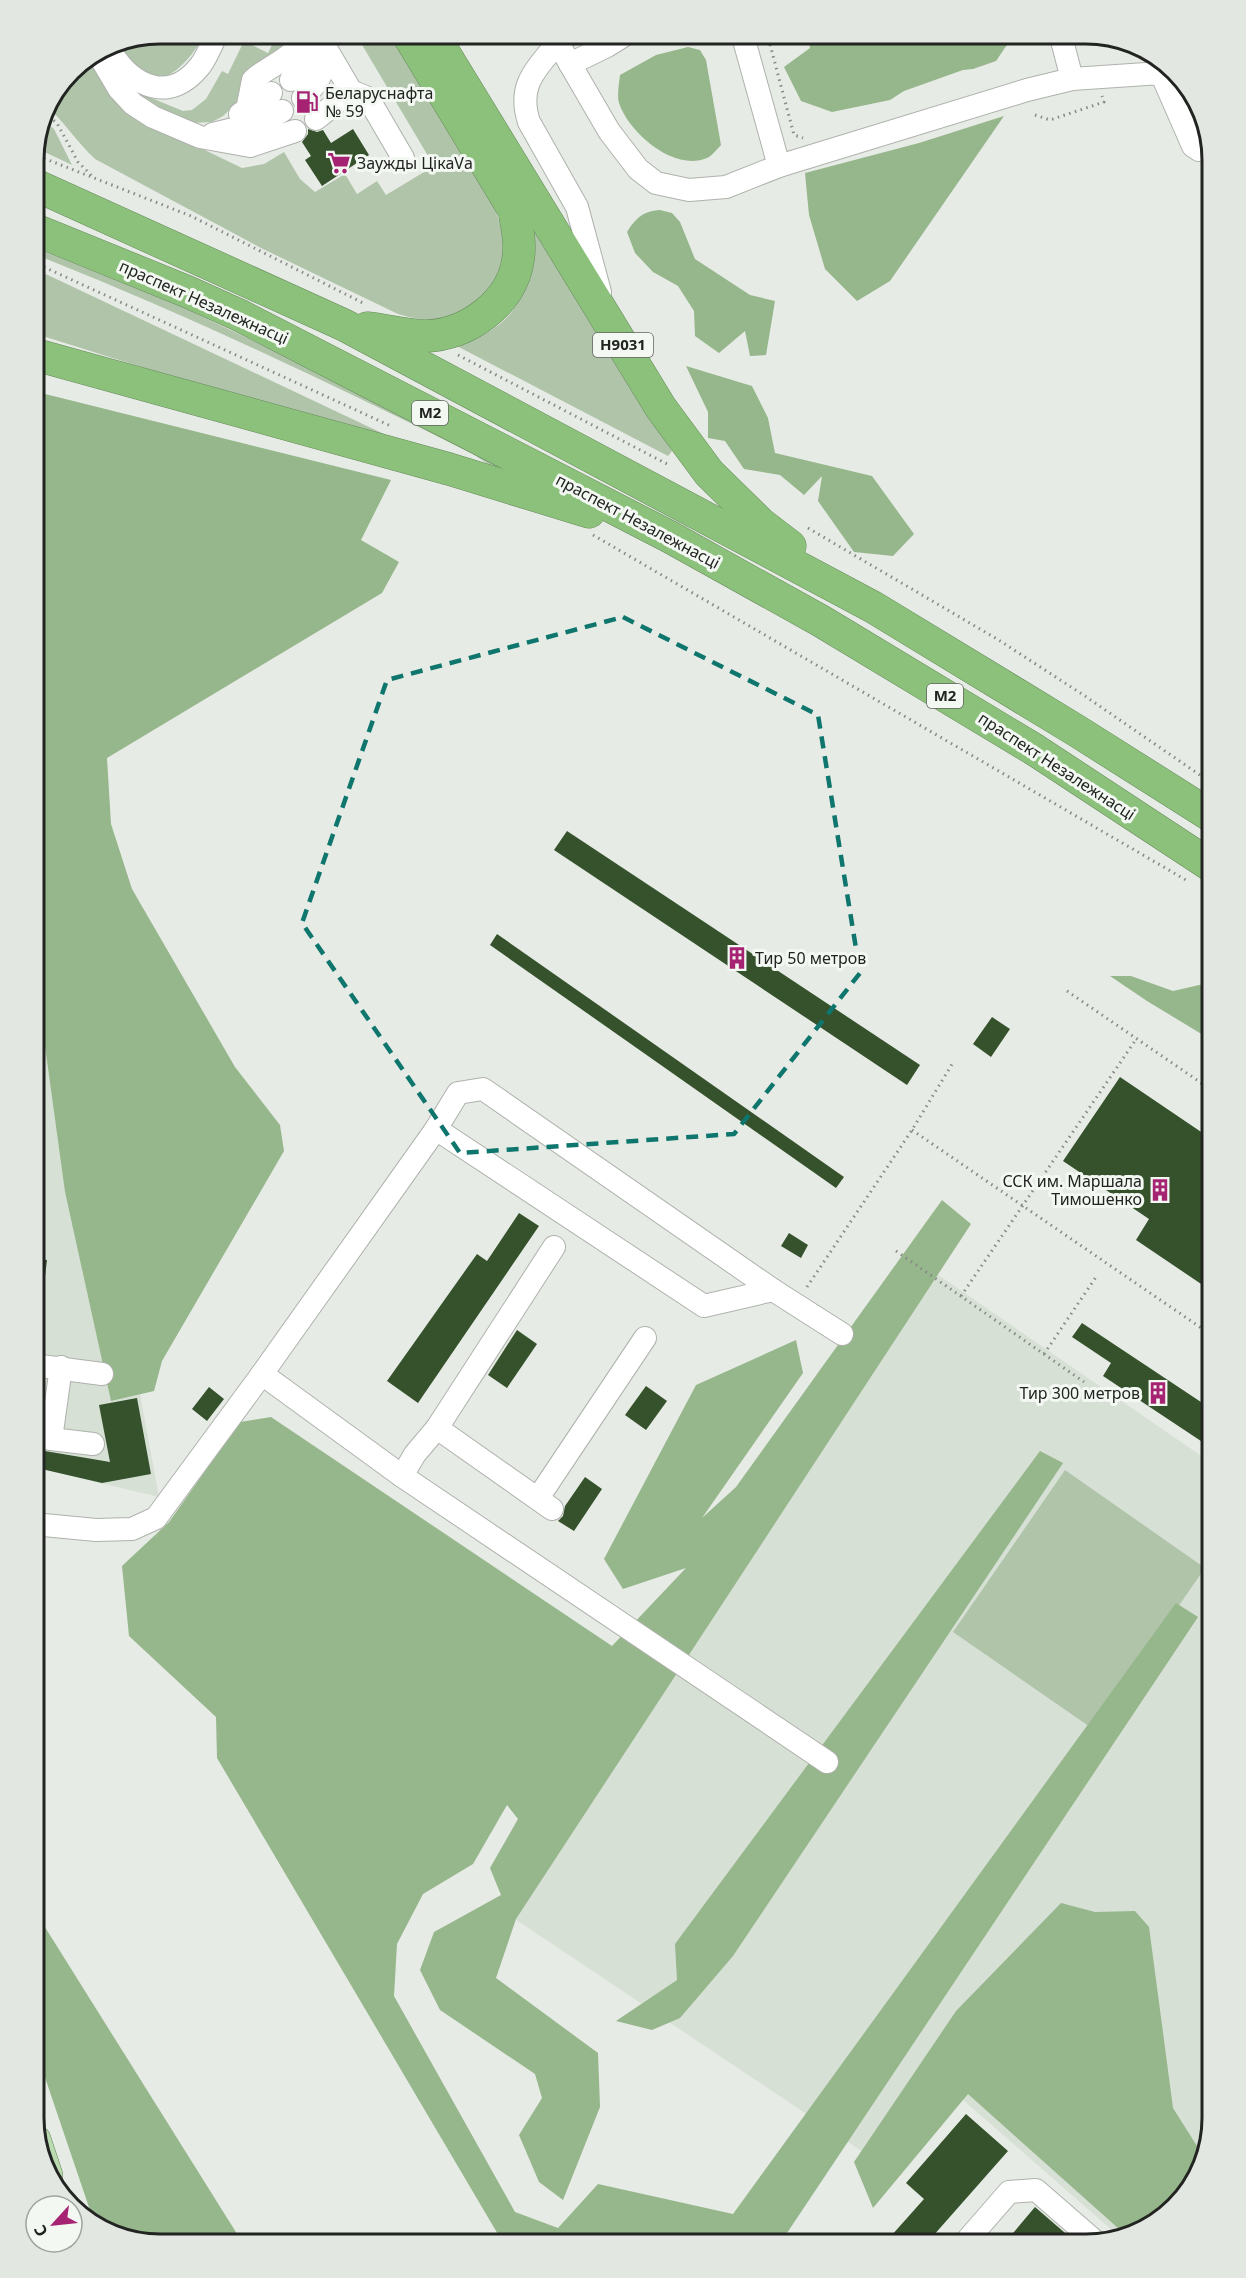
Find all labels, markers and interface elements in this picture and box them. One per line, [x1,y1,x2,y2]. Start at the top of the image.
place label: Беларуснафта № 59 [325,82,433,122]
fuel station icon: Беларуснафта № 59 [294,89,320,115]
supermarket icon: Заужды ЦікаVа [326,150,352,176]
place label: Заужды ЦікаVа [357,152,473,174]
street label: праспект Незалежнасці [116,255,292,349]
road number: Н9031 [593,333,653,357]
road number: М2 [412,401,448,425]
street label: праспект Незалежнасці [552,468,724,574]
road number: М2 [927,684,963,708]
street label: праспект Незалежнасці [974,707,1140,825]
building icon: Тир 50 метров [724,945,750,971]
place label: Тир 50 метров [755,947,866,969]
place label: ССК им. Маршала Тимошенко [1002,1170,1142,1210]
building icon: ССК им. Маршала Тимошенко [1147,1177,1173,1203]
building icon: Тир 300 метров [1145,1380,1171,1406]
place label: Тир 300 метров [1020,1382,1140,1404]
north arrow [24,2194,84,2254]
text: С [28,2221,53,2240]

